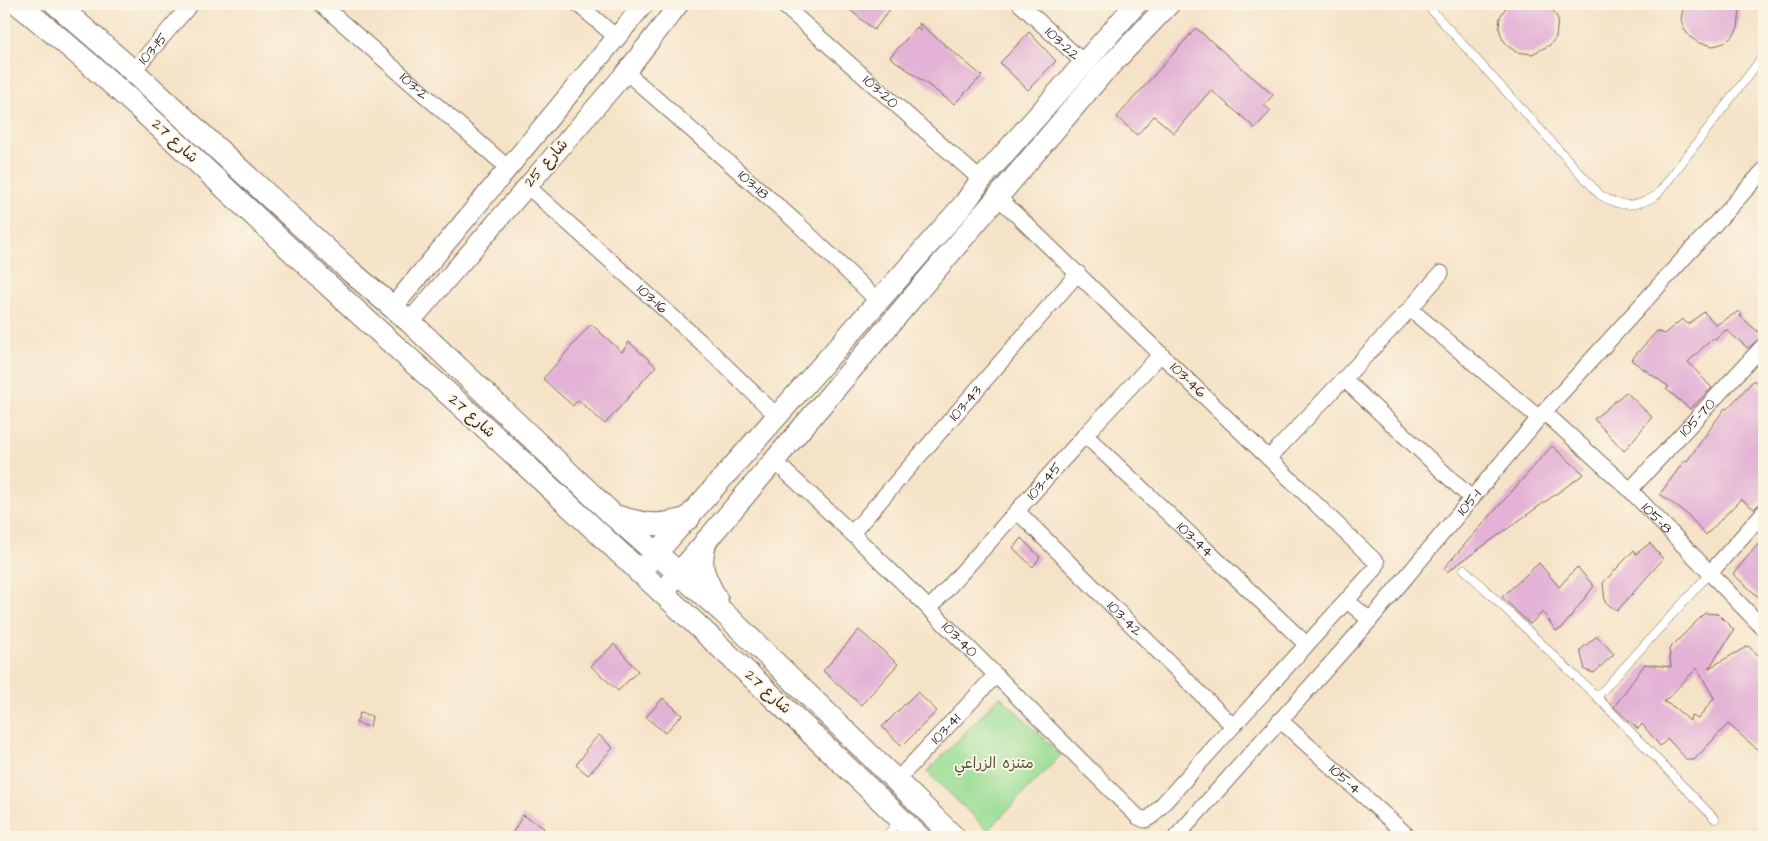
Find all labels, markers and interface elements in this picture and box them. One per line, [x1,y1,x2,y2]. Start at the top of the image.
street label: 103-22 [1041,22,1085,65]
street label: 103-15 [133,27,173,69]
street label: 103-2 [395,67,434,105]
street label: 103-20 [858,70,904,114]
street label: شارع 27 [147,114,203,168]
street label: شارع 25 [519,134,573,192]
street label: 103-18 [733,165,774,204]
street label: 103-16 [632,279,673,319]
street label: 103-46 [1165,357,1211,403]
street label: 103-43 [944,380,987,425]
street label: شارع 27 [444,389,500,443]
street label: 105-70 [1674,393,1721,441]
street label: 103-45 [1021,457,1067,505]
street label: 105-1 [1452,484,1486,520]
street label: 105-8 [1637,498,1677,539]
street label: 103-44 [1172,517,1219,562]
street label: 103-42 [1102,596,1147,641]
street label: 103-40 [937,616,983,662]
street label: شارع 27 [740,665,796,719]
street label: 103-41 [925,708,965,749]
park label: متنزه الزراعي [954,753,1034,776]
street label: 105-4 [1324,759,1366,799]

